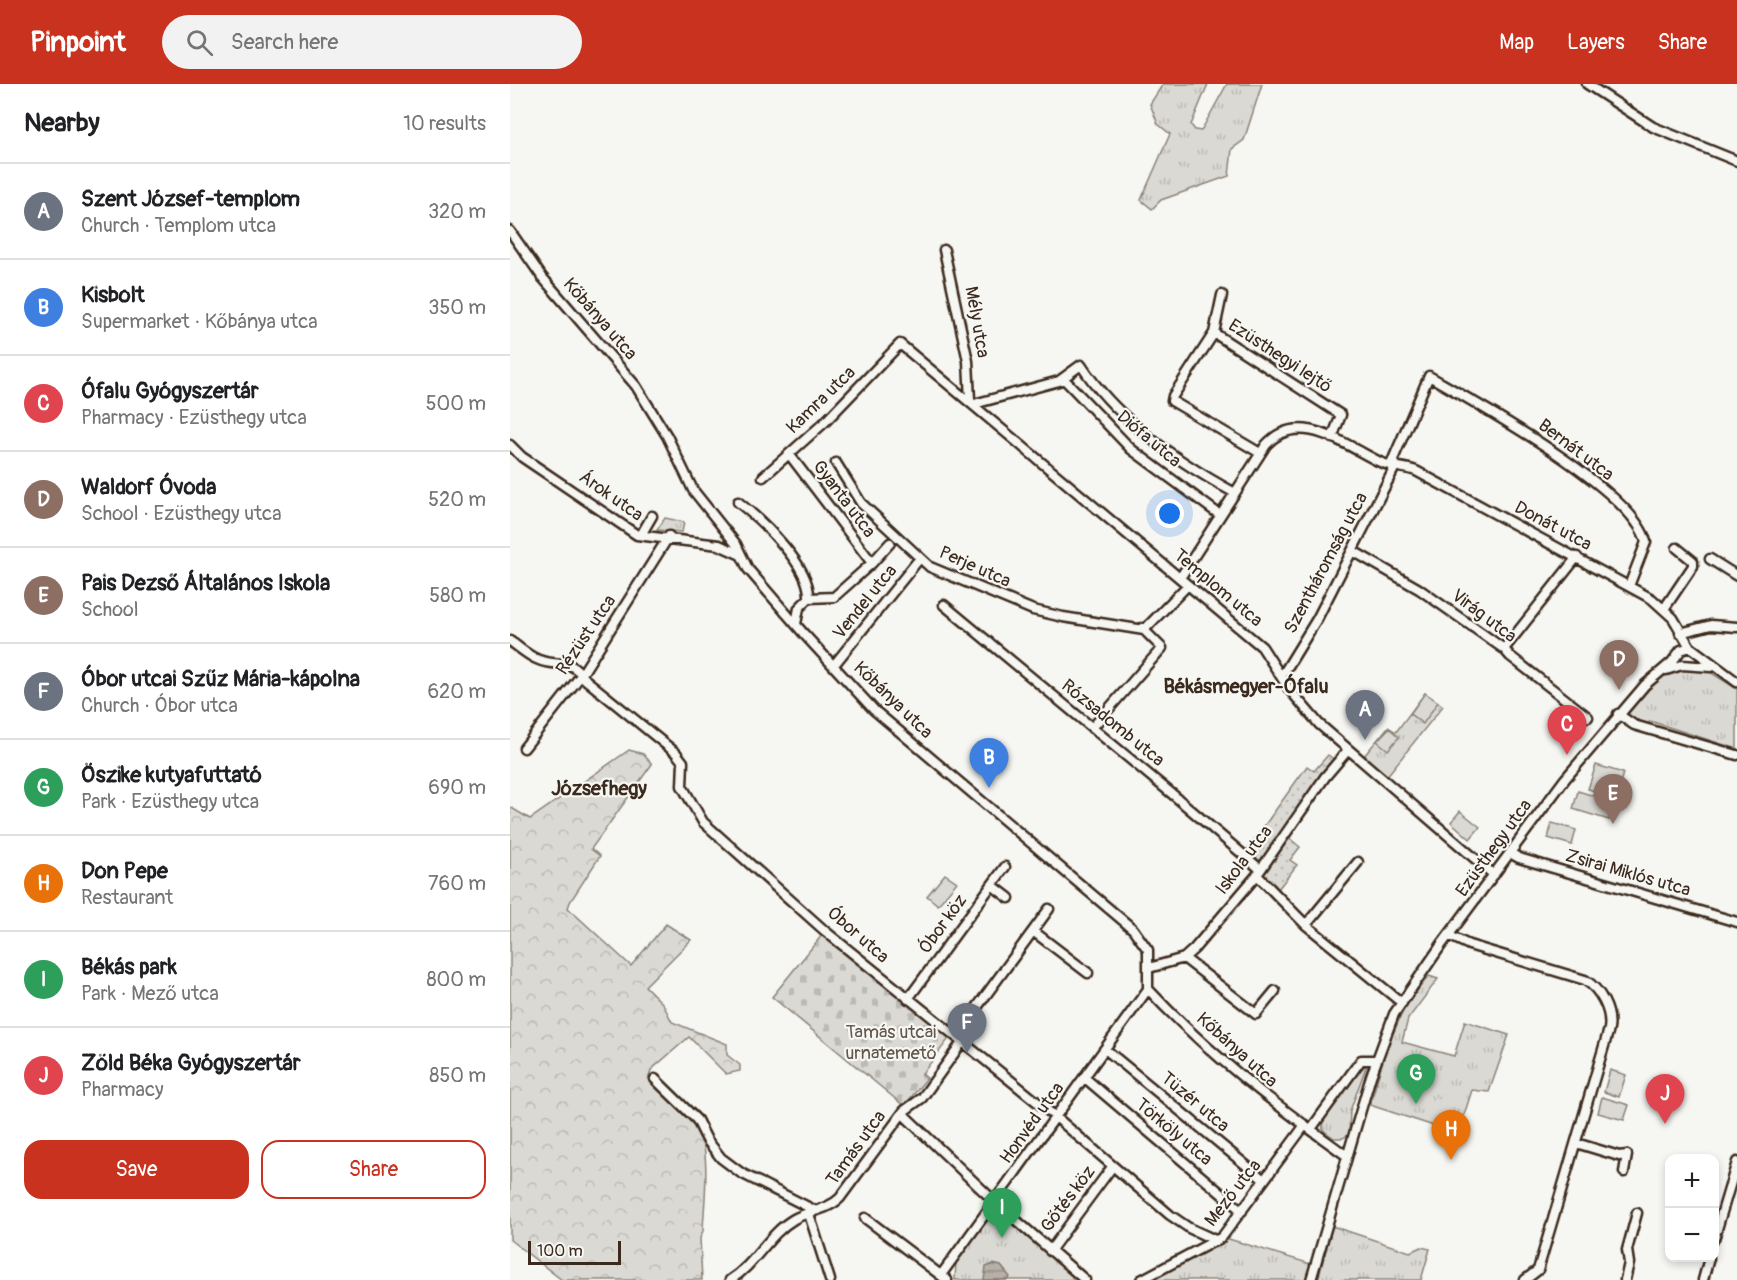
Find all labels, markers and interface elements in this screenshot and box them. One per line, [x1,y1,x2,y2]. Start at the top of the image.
search box [162,15,582,69]
text: Pinpoint [30,25,126,60]
icon: search [183,26,216,59]
text: Search here [231,28,338,56]
text: Map [1499,29,1534,56]
text: Layers [1567,29,1625,56]
text: Share [1658,29,1707,56]
text: Nearby [24,107,100,139]
text: 10 results [403,111,486,136]
text: Szent József-templom [81,185,300,213]
text: A [37,199,50,224]
text: 320 m [428,199,486,224]
text: Church · Templom utca [81,213,276,238]
street label: Kőbánya utca [558,273,642,365]
text: Kisbolt [81,281,145,309]
street label: Mély utca [959,284,995,360]
text: B [38,295,49,320]
text: 350 m [428,295,486,320]
text: Supermarket · Kőbánya utca [81,309,318,334]
street label: Ezüsthegyi lejtő [1224,314,1336,398]
street label: Kamra utca [781,361,861,439]
text: Ófalu Gyógyszertár [81,377,259,405]
text: C [37,391,50,416]
text: 500 m [426,391,486,416]
text: Pharmacy · Ezüsthegy utca [81,405,307,430]
street label: Diófa utca [1112,405,1186,473]
street label: Bernát utca [1534,414,1618,486]
street label: Gyanta utca [807,456,881,542]
street label: Árok utca [574,466,648,526]
text: Waldorf Óvoda [81,473,217,501]
text: D [37,487,50,512]
text: 520 m [428,487,486,512]
street label: Szentháromság utca [1279,488,1373,638]
street label: Donát utca [1510,496,1596,556]
your location [1155,499,1184,528]
text: School · Ezüsthegy utca [81,501,282,526]
street label: Perje utca [936,541,1014,593]
street label: Templom utca [1169,544,1267,632]
street label: Vendel utca [828,560,902,644]
text: Pais Dezső Általános Iskola [81,569,330,597]
text: E [38,583,49,608]
text: 580 m [429,583,486,608]
street label: Virág utca [1447,584,1521,648]
street label: Rézüst utca [551,591,621,679]
text: School [81,597,138,622]
pin: D [1600,640,1638,690]
street label: Kőbánya utca [848,656,938,744]
text: Óbor utcai Szűz Mária-kápolna [81,665,360,693]
district label: Békásmegyer-Ófalu [1163,673,1329,699]
street label: Rózsadomb utca [1057,674,1169,772]
text: F [37,679,50,704]
text: 620 m [427,679,486,704]
pin: A [1346,690,1384,740]
text: Church · Óbor utca [81,693,238,718]
pin: C [1548,706,1586,755]
pin: B [970,738,1008,788]
text: Öszike kutyafuttató [81,761,262,789]
pin: E [1594,774,1632,824]
text: G [37,775,50,800]
text: 690 m [428,775,486,800]
district label: Józsefhegy [551,776,647,801]
text: Park · Ezüsthegy utca [81,789,259,814]
street label: Ezüsthegy utca [1451,795,1537,901]
street label: Iskola utca [1211,821,1277,899]
street label: Zsirai Miklós utca [1563,844,1693,902]
text: Don Pepe [81,857,168,885]
text: H [37,871,50,896]
text: 760 m [428,871,486,896]
text: Restaurant [81,885,173,910]
street label: Óbor köz [913,889,972,958]
street label: Óbor utca [822,901,894,968]
text: Békás park [81,953,177,981]
text: I [41,967,46,992]
text: 800 m [427,967,486,992]
text: Park · Mező utca [81,981,219,1006]
pin: F [948,1004,986,1053]
street label: Kőbánya utca [1192,1007,1282,1093]
park label: Tamás utcai urnatemető [845,1021,937,1065]
text: Zöld Béka Gyógyszertár [81,1049,301,1077]
pin: G [1396,1054,1436,1104]
text: J [39,1063,48,1088]
text: 850 m [429,1063,486,1088]
street label: Tüzér utca [1156,1067,1234,1137]
pin: J [1646,1074,1684,1124]
text: Pharmacy [81,1077,164,1102]
street label: Honvéd utca [995,1078,1069,1168]
street label: Törköly utca [1131,1093,1217,1171]
street label: Tamás utca [821,1106,891,1190]
pin: H [1432,1110,1470,1160]
button: Save [24,1140,249,1199]
button: Share [261,1140,486,1199]
map controls [1665,1154,1719,1262]
button: + [1665,1154,1719,1208]
street label: Mező utca [1200,1155,1266,1231]
street label: Gőtés köz [1036,1161,1100,1237]
pin: I [982,1188,1022,1238]
button: − [1665,1208,1719,1262]
scale bar [528,1238,621,1266]
text: 100 m [537,1241,583,1261]

